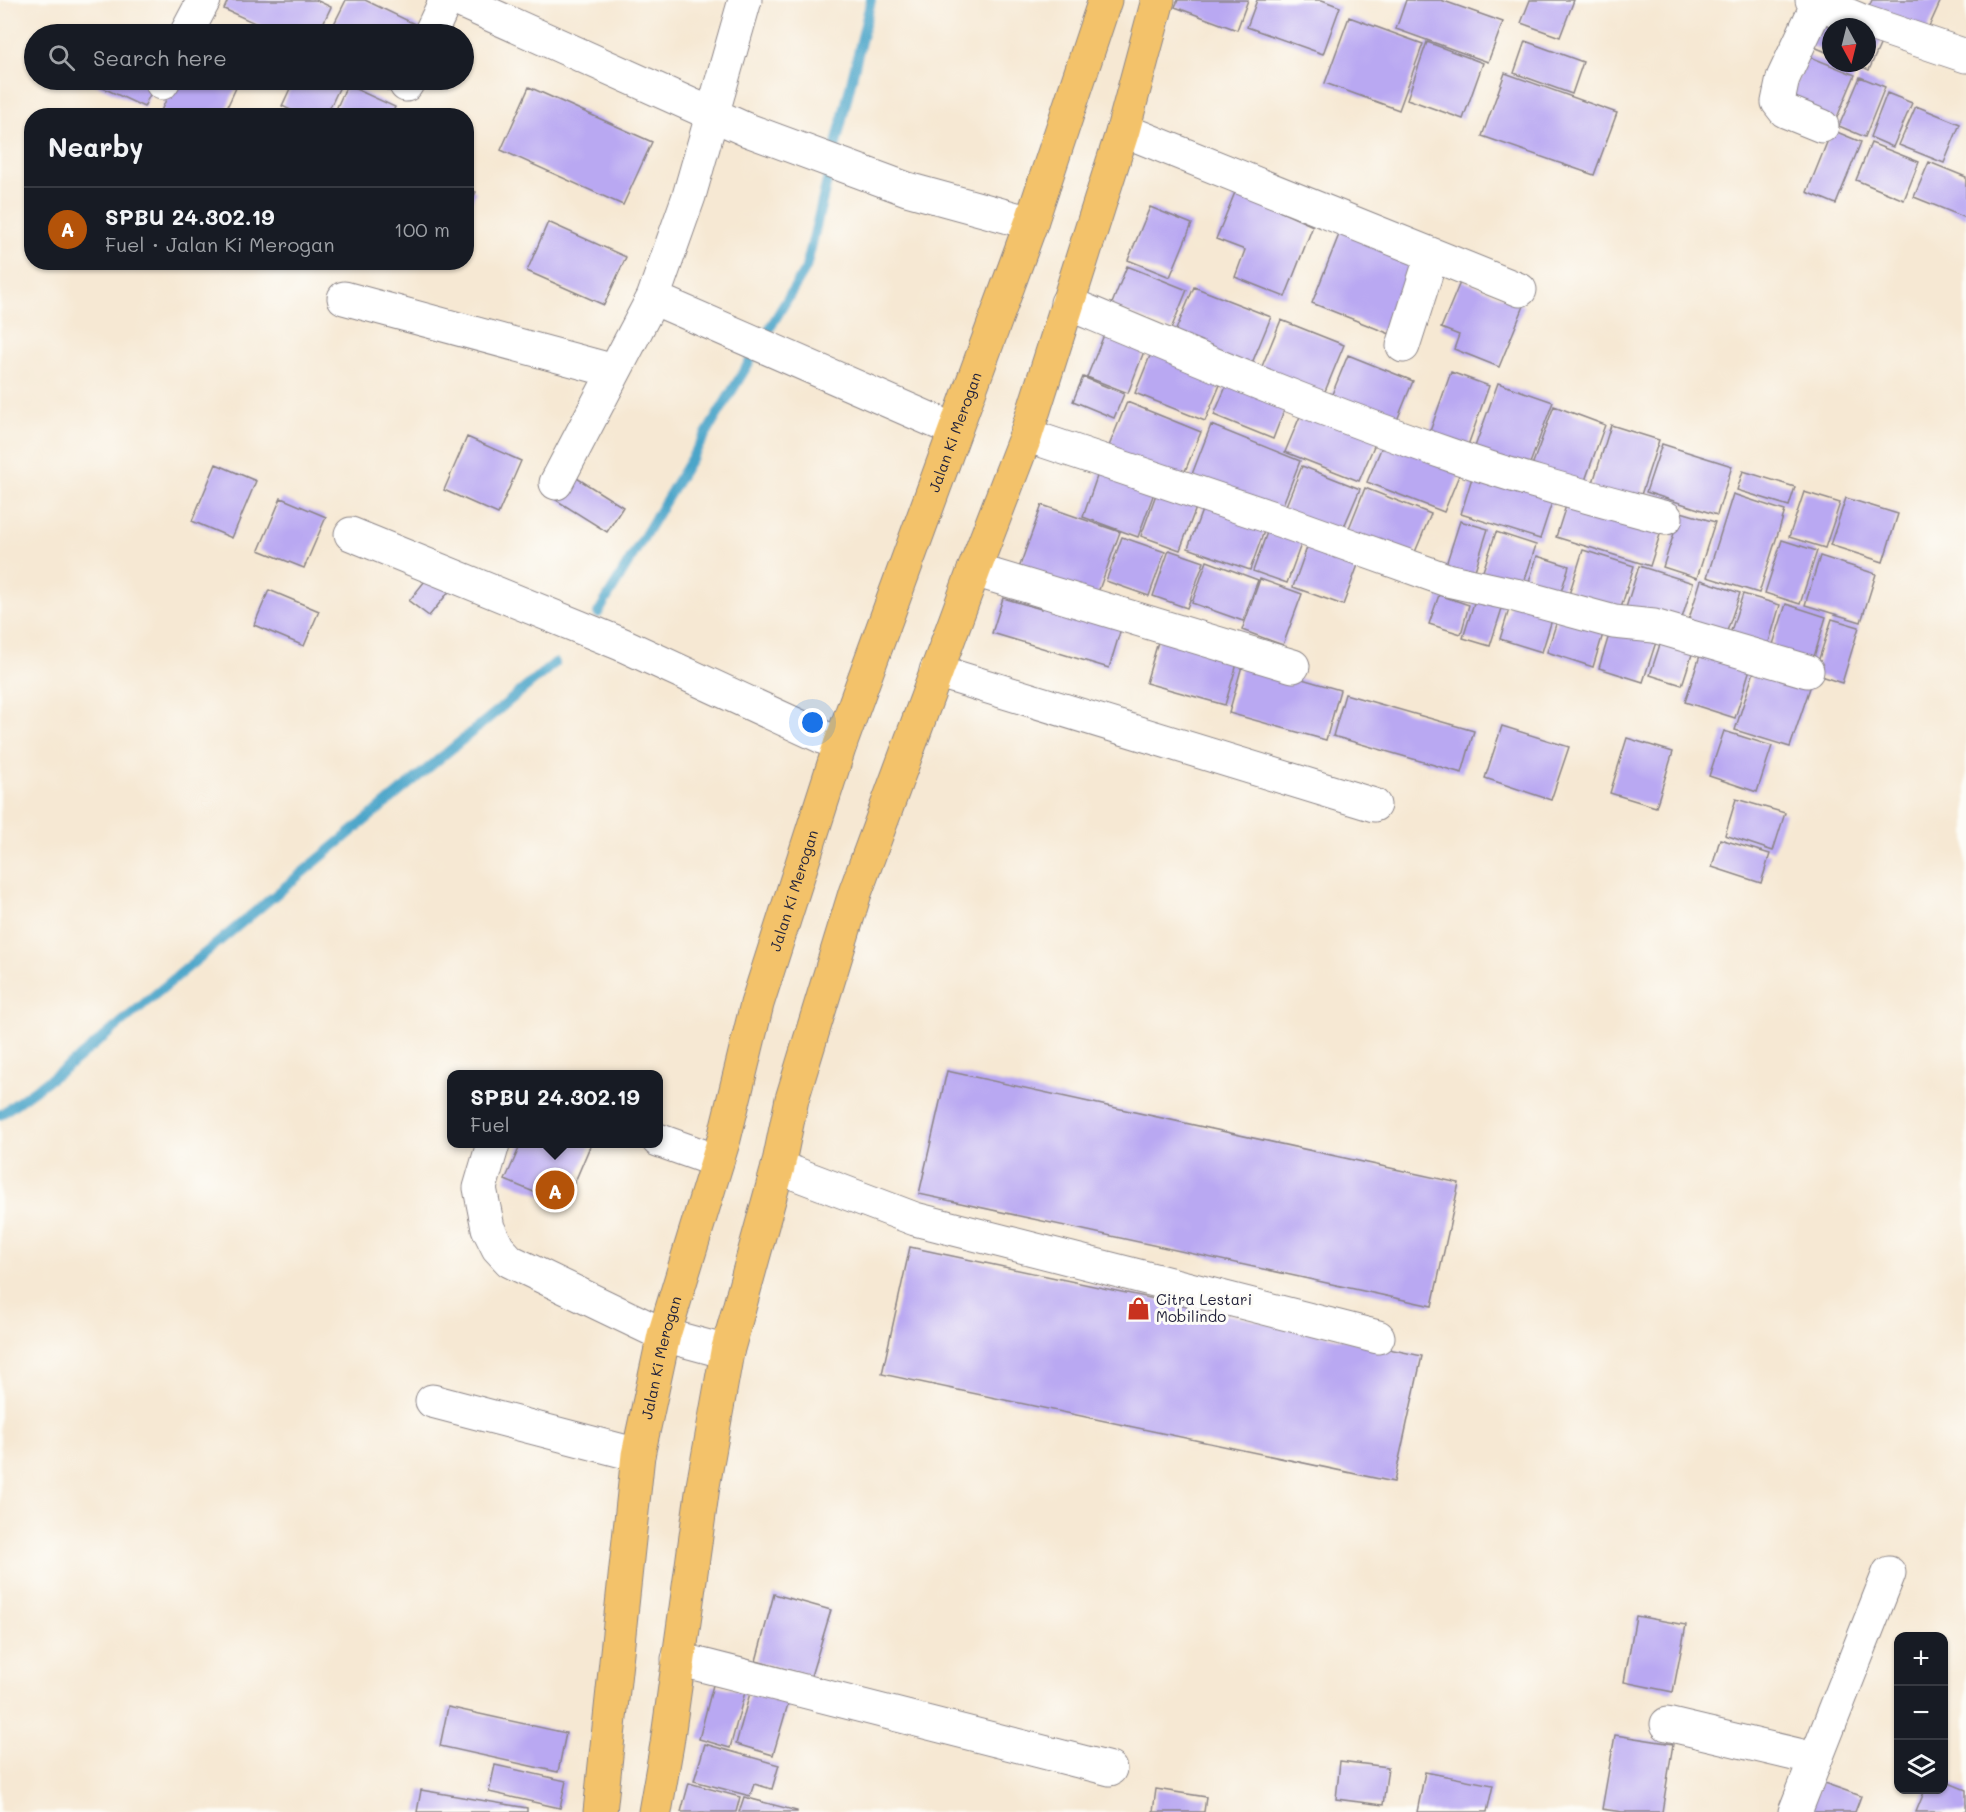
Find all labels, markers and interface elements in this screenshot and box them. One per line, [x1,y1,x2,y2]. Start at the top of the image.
north arrow [1822,18,1876,72]
search box [24,24,474,90]
icon: search [45,41,78,74]
text: Search here [93,43,227,72]
text: Nearby [48,130,143,164]
text: SPBU 24.302.19 [105,202,274,231]
text: A [61,216,74,242]
text: 100 m [394,216,450,242]
text: Fuel · Jalan Ki Merogan [105,231,334,257]
street label: Jalan Ki Merogan [923,369,986,495]
your location [798,708,827,737]
street label: Jalan Ki Merogan [765,827,822,954]
popup [447,1070,663,1148]
text: SPBU 24.302.19 [470,1082,640,1111]
text: Fuel [470,1111,510,1137]
pin: A [536,1168,574,1212]
place label: Citra Lestari Mobilindo [1156,1289,1252,1326]
street label: Jalan Ki Merogan [636,1293,685,1421]
shop icon: Citra Lestari Mobilindo [1125,1295,1151,1321]
map controls [1894,1632,1948,1794]
button: + [1894,1632,1948,1686]
button: − [1894,1686,1948,1740]
button: layers [1894,1740,1948,1794]

